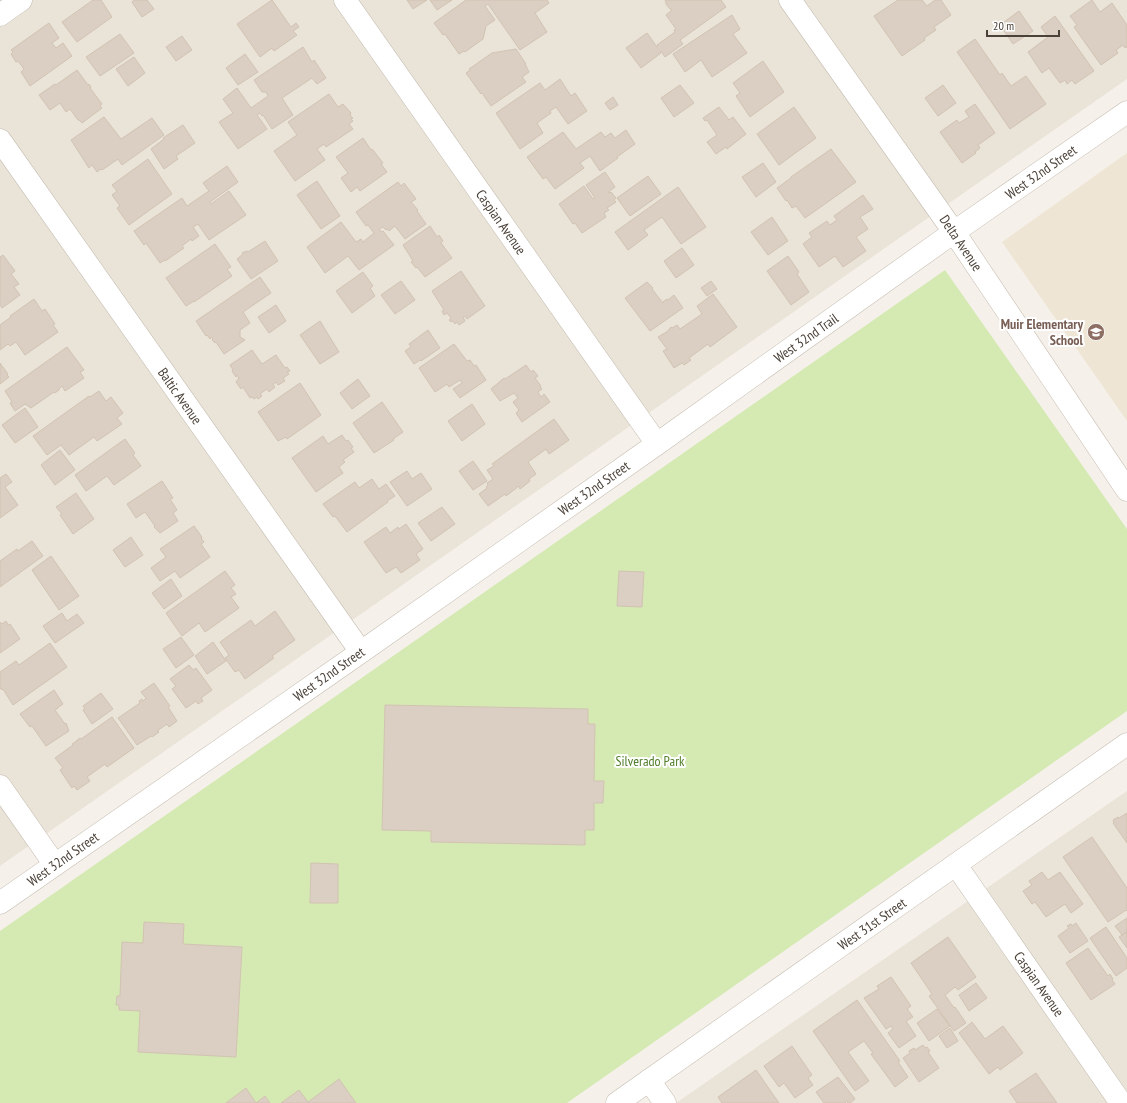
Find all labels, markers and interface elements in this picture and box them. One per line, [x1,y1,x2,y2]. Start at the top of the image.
scale bar [987,12,1059,38]
text: 20 m [993,18,1014,33]
street label: West 32nd Street [1002,141,1080,203]
street label: Caspian Avenue [472,186,530,258]
street label: Delta Avenue [936,212,986,275]
street label: West 32nd Trail [770,309,842,367]
place label: Muir Elementary School [1001,315,1084,349]
school or university icon: Muir Elementary School [1086,322,1106,342]
street label: Baltic Avenue [154,364,206,428]
street label: West 32nd Street [555,457,633,519]
street label: West 32nd Street [290,643,368,705]
park label: Silverado Park [616,752,685,770]
street label: West 32nd Street [24,828,102,890]
street label: West 31st Street [834,894,910,954]
street label: Caspian Avenue [1010,948,1068,1020]

